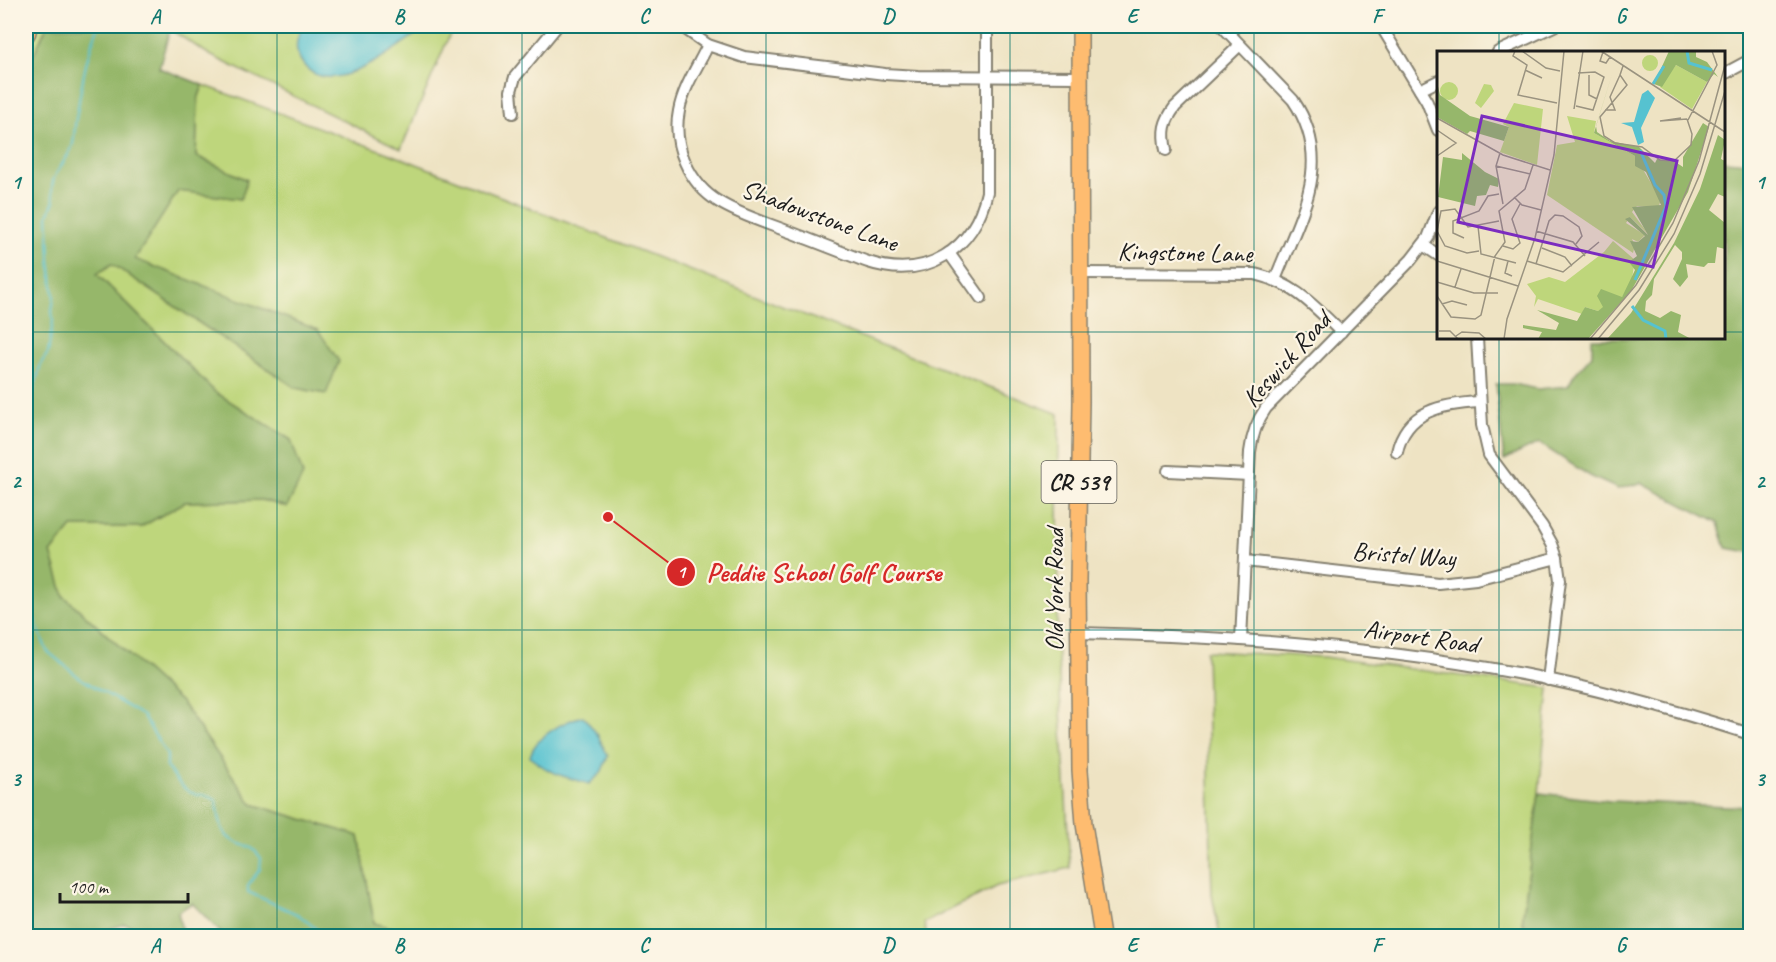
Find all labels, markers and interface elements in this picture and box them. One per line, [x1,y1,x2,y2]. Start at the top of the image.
text: A [150,4,162,29]
text: B [394,4,406,29]
text: C [639,4,651,29]
text: D [882,4,896,29]
text: E [1127,4,1141,29]
text: F [1372,4,1386,29]
text: G [1616,4,1629,29]
inset map [1437,51,1725,339]
text: 1 [12,170,23,195]
text: 1 [1756,170,1767,195]
street label: Shadowstone Lane [737,172,904,260]
street label: Kingstone Lane [1117,235,1254,270]
street label: Keswick Road [1235,302,1340,414]
road number: CR 539 [1042,461,1116,503]
text: 2 [12,469,23,494]
text: 2 [1756,469,1767,494]
street label: Old York Road [1038,525,1071,652]
street label: Bristol Way [1351,534,1459,575]
callout: Peddie School Golf Course [666,549,953,594]
text: Peddie School Golf Course [707,555,943,589]
text: 1 [677,561,687,583]
street label: Airport Road [1362,612,1484,661]
text: 3 [12,767,23,792]
text: 3 [1756,767,1767,792]
scale bar [60,866,188,904]
text: 100 m [69,876,110,898]
text: A [150,933,162,958]
text: B [394,933,406,958]
text: C [639,933,651,958]
text: D [882,933,896,958]
text: E [1127,933,1141,958]
text: F [1372,933,1386,958]
text: G [1616,933,1629,958]

